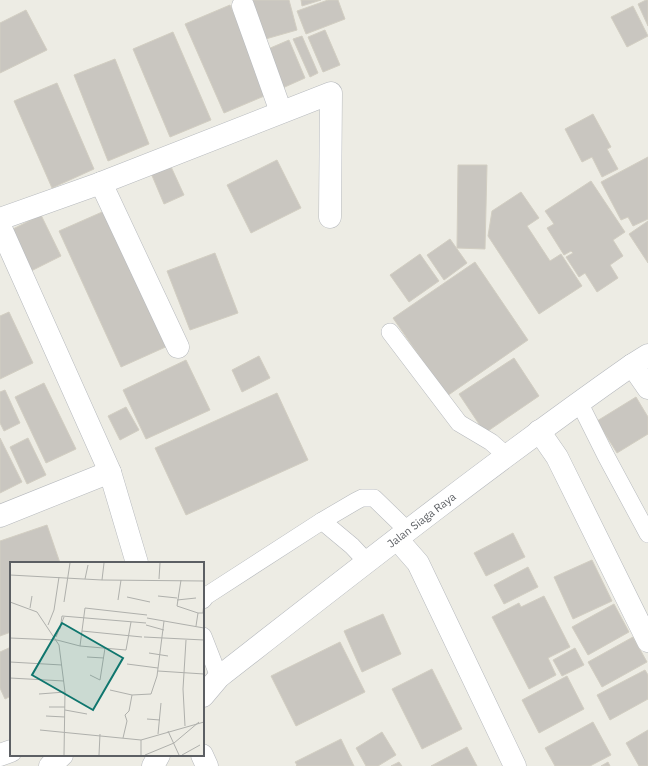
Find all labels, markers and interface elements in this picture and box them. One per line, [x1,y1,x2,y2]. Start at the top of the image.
street label: Jalan Siaga Raya [384,489,459,551]
inset map [10,562,204,756]

